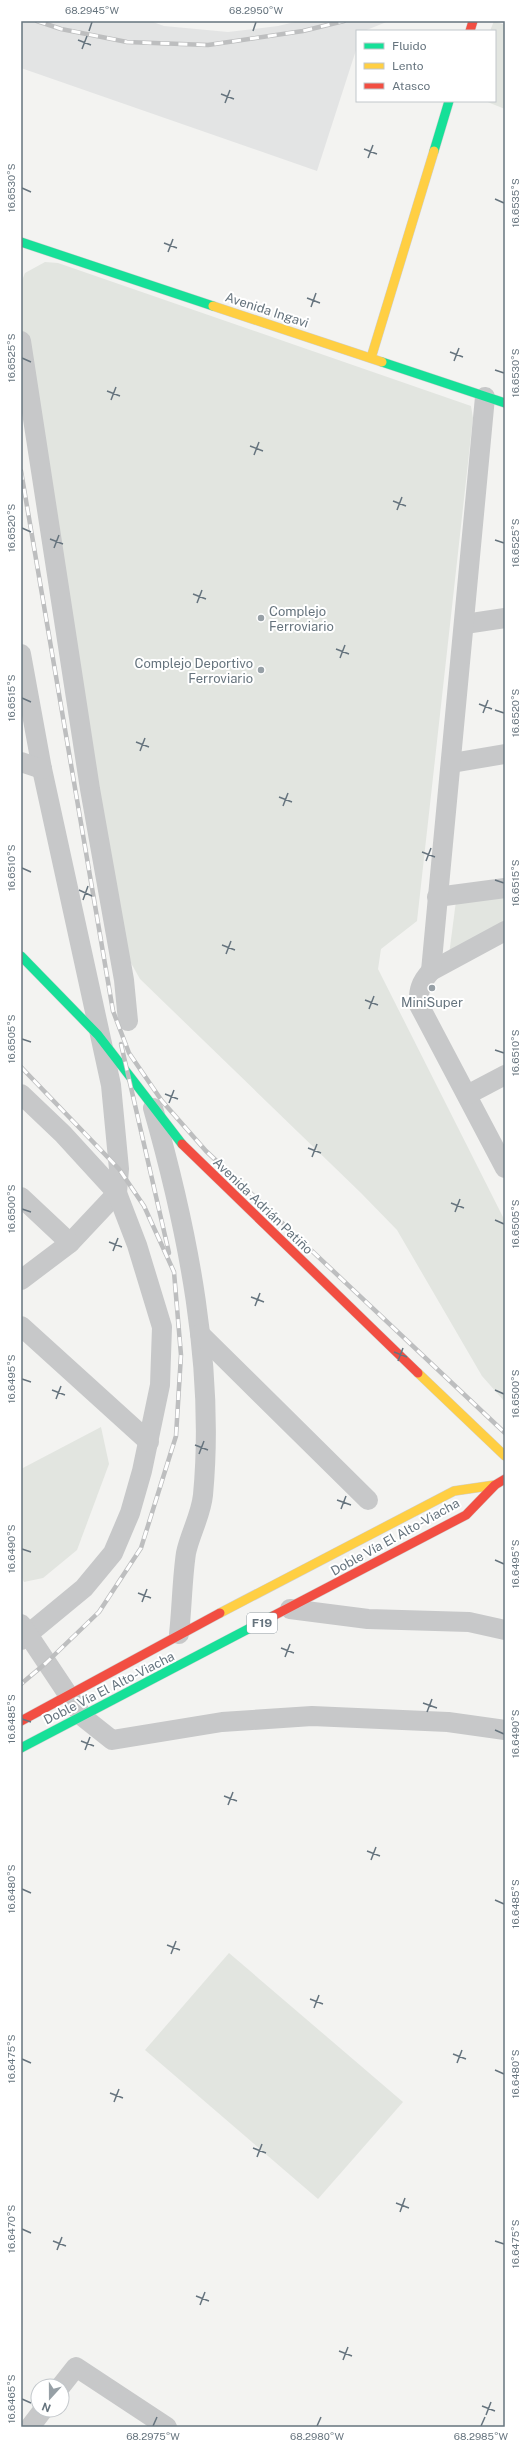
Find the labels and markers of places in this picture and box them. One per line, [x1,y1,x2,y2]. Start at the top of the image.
place label: Complejo Ferroviario [269,604,334,634]
marker: Complejo Ferroviario [256,613,266,623]
place label: Complejo Deportivo Ferroviario [135,656,253,686]
marker: Complejo Deportivo Ferroviario [256,665,266,675]
marker: MiniSuper [427,983,437,993]
place label: MiniSuper [401,995,463,1010]

